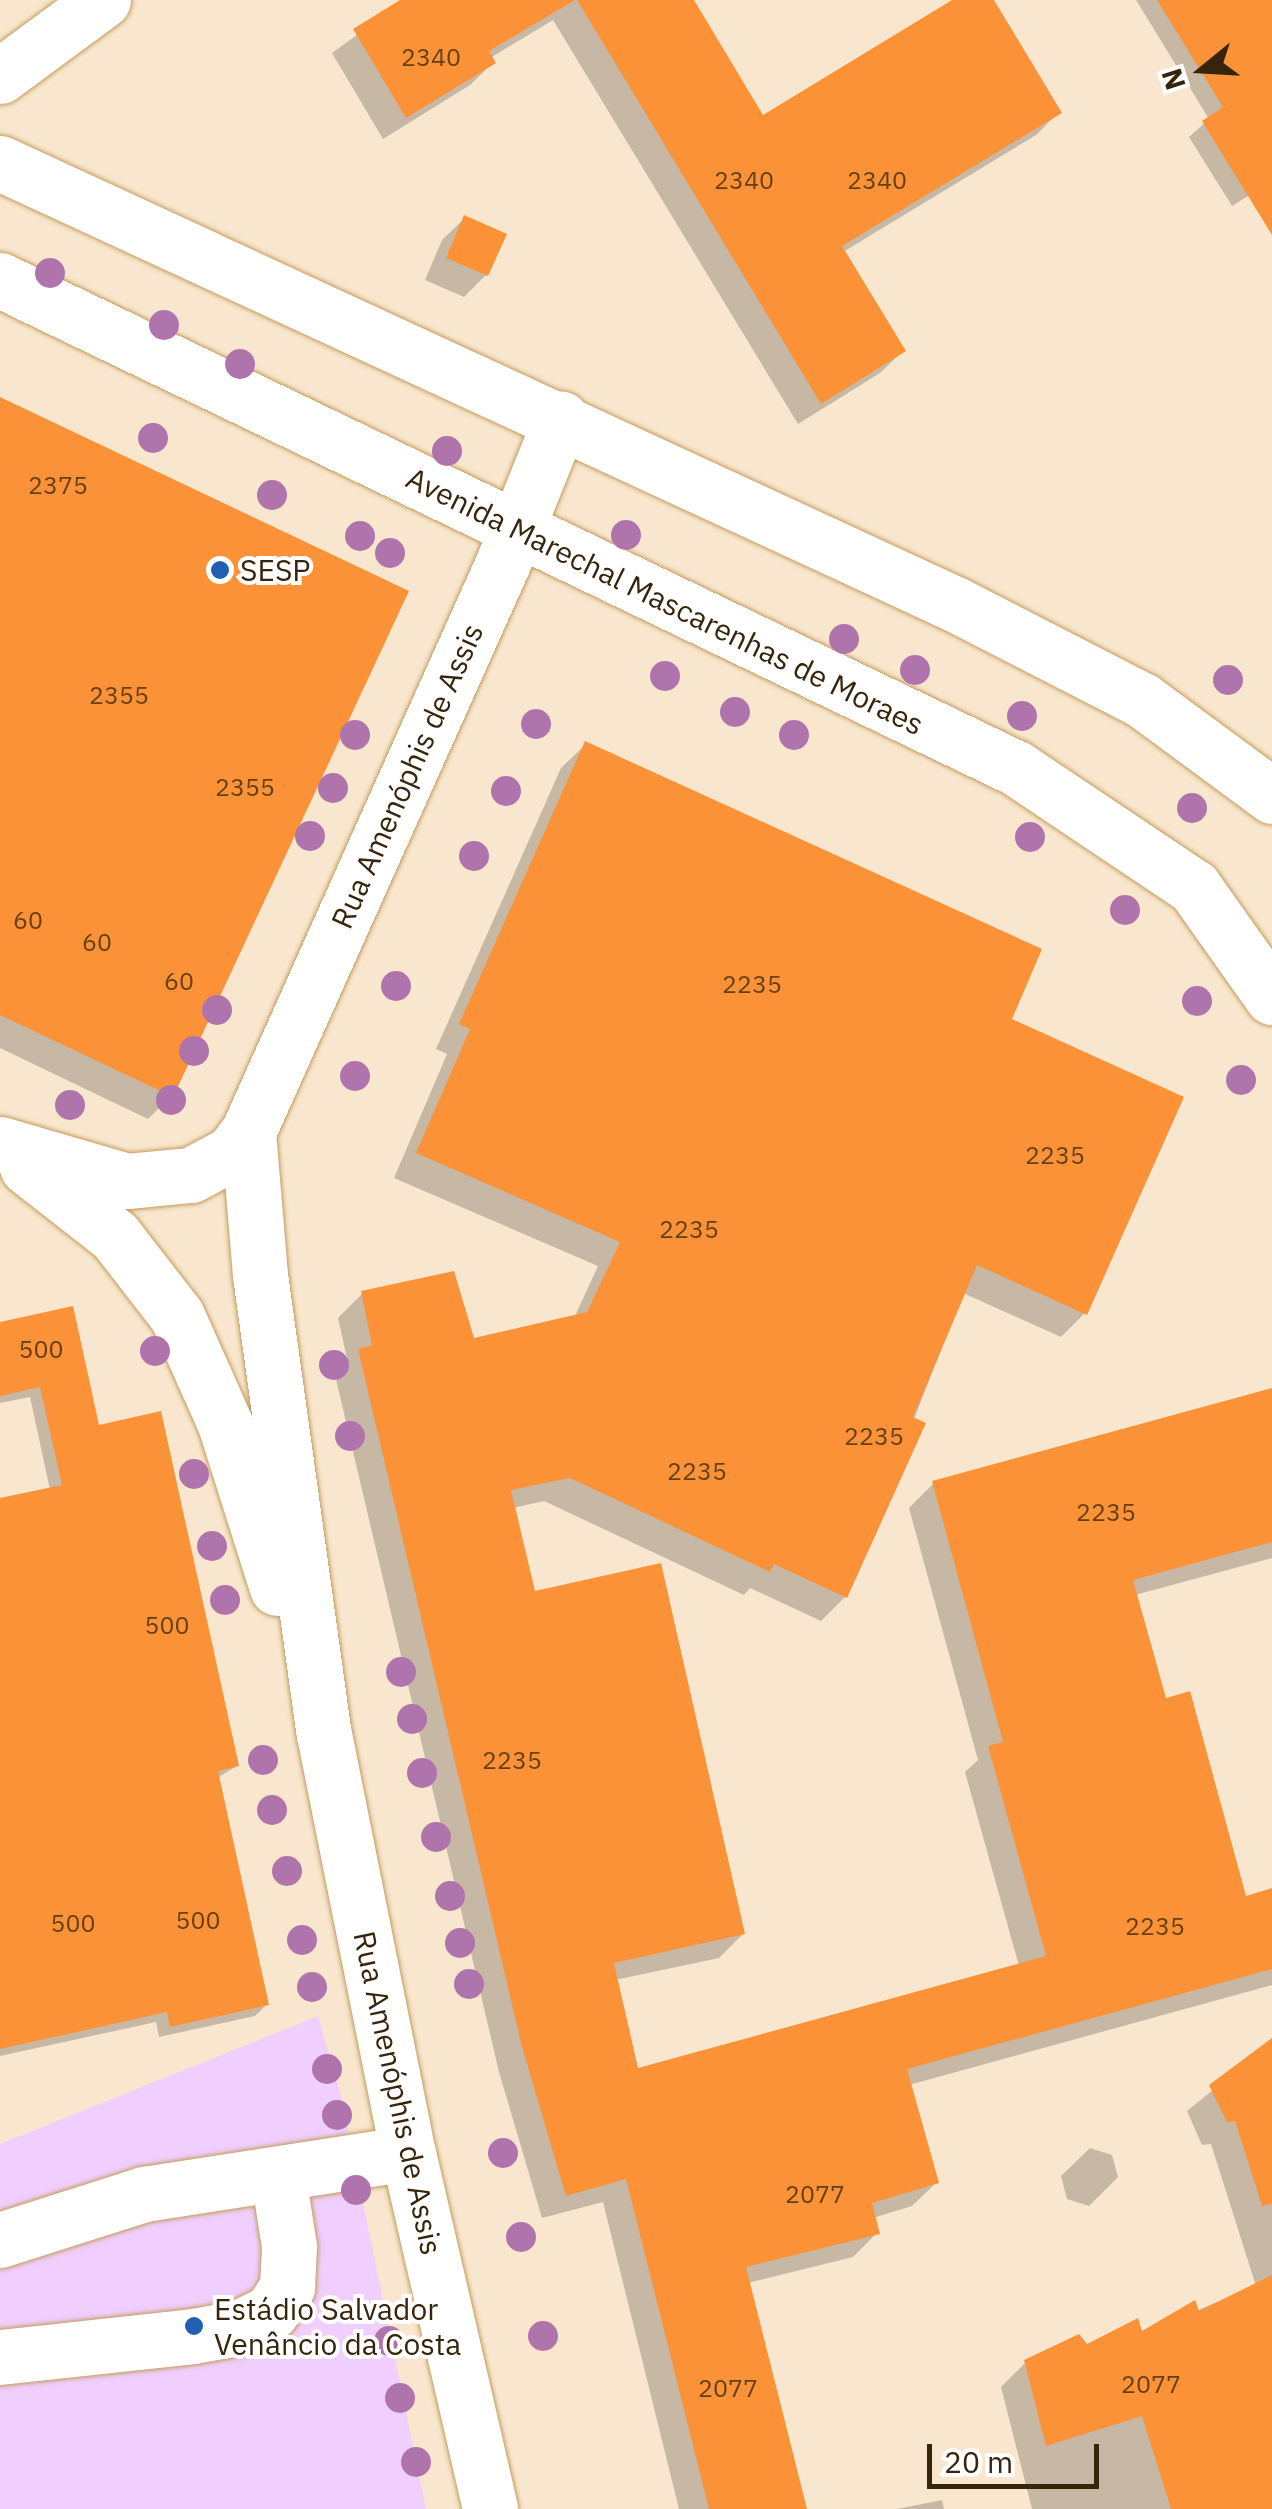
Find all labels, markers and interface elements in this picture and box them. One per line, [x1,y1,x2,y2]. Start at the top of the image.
north arrow [1152,20,1252,120]
house number: 2340 [401,42,461,72]
text: N [1152,64,1194,95]
house number: 2340 [714,165,774,195]
house number: 2340 [847,165,907,195]
street label: Avenida Marechal Mascarenhas de Moraes [400,460,930,742]
house number: 2375 [28,470,88,500]
place label: SESP [240,552,311,588]
marker: SESP [209,559,231,581]
street label: Rua Amenóphis de Assis [323,618,491,934]
house number: 2355 [89,680,149,710]
house number: 2355 [215,772,275,802]
house number: 60 [13,905,43,935]
house number: 60 [82,927,112,957]
house number: 60 [164,966,194,996]
house number: 2235 [722,969,782,999]
house number: 2235 [1025,1140,1085,1170]
house number: 2235 [659,1214,719,1244]
house number: 500 [19,1334,63,1364]
house number: 2235 [844,1421,904,1451]
house number: 2235 [667,1456,727,1486]
house number: 2235 [1076,1497,1136,1527]
house number: 500 [145,1610,189,1640]
house number: 2235 [482,1745,542,1775]
house number: 500 [176,1905,220,1935]
house number: 500 [51,1908,95,1938]
house number: 2235 [1125,1911,1185,1941]
street label: Rua Amenóphis de Assis [346,1928,450,2258]
house number: 2077 [785,2179,845,2209]
place label: Estádio Salvador Venâncio da Costa [214,2291,461,2362]
marker: Estádio Salvador Venâncio da Costa [183,2315,205,2337]
house number: 2077 [1121,2369,1181,2399]
house number: 2077 [698,2373,758,2403]
scale bar [932,2424,1104,2486]
text: 20 m [944,2442,1013,2481]

